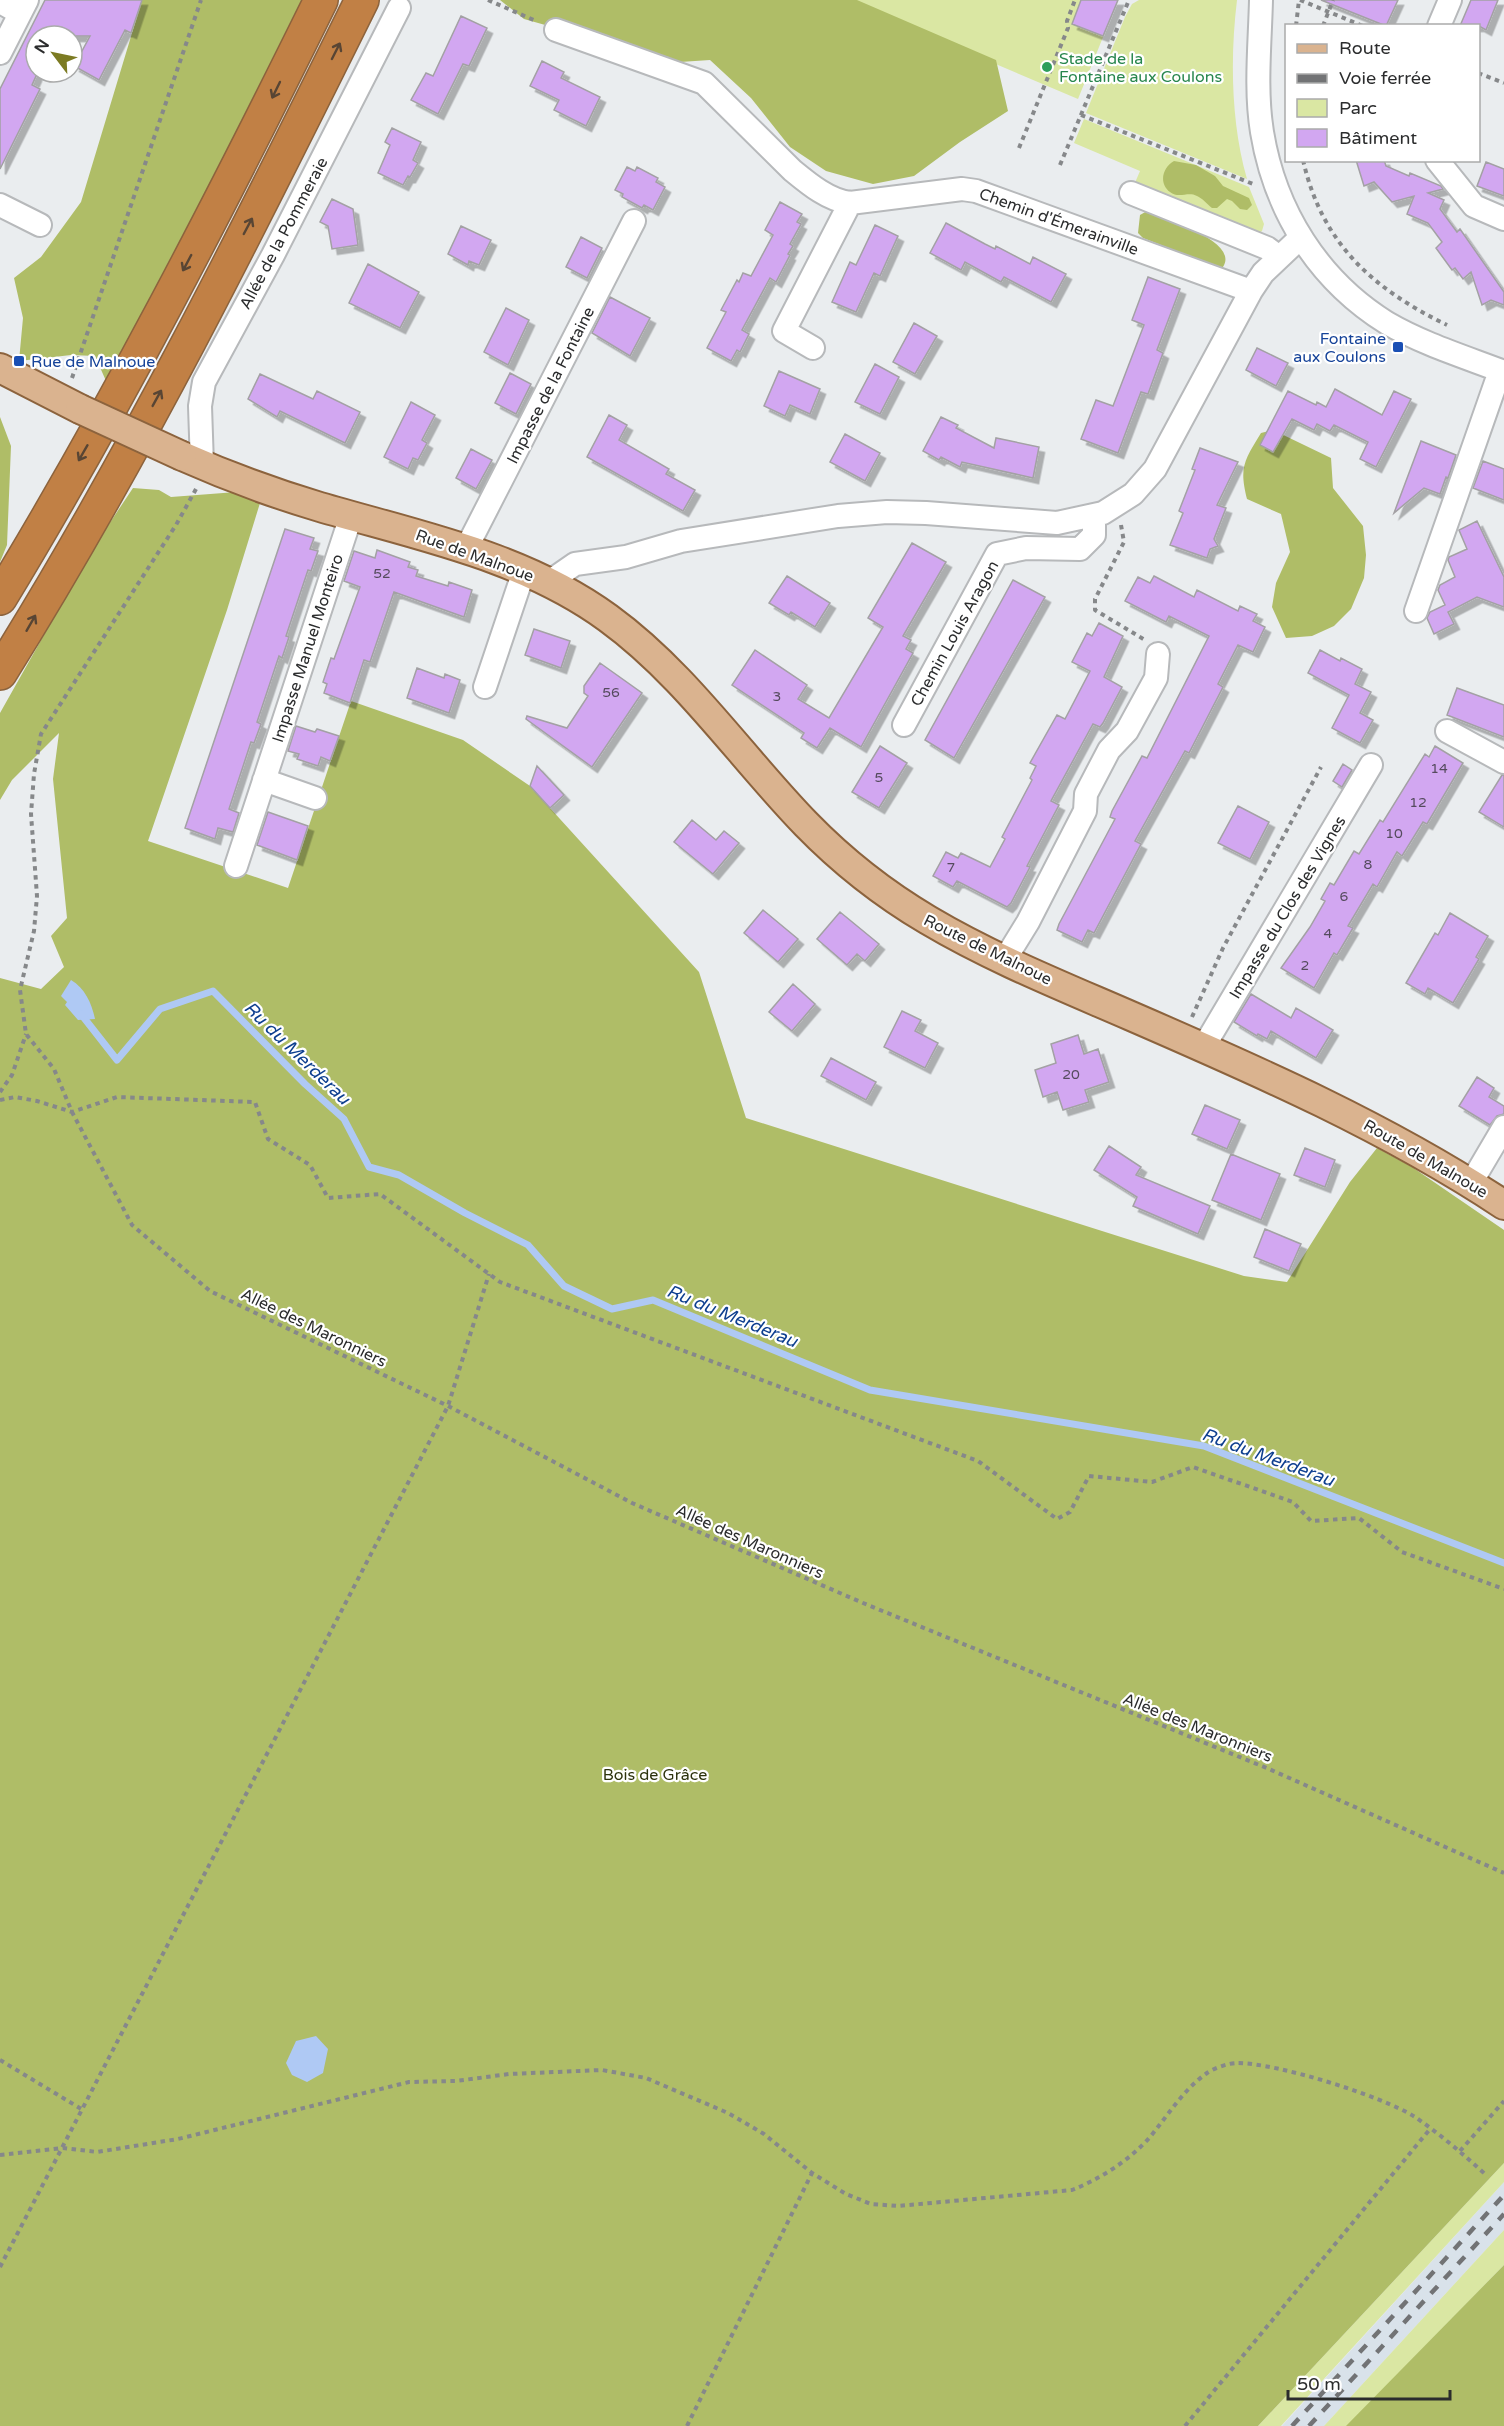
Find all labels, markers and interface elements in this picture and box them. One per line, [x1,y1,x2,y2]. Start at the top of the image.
north arrow [24,24,84,84]
legend [1285,24,1480,162]
text: N [30,36,54,57]
text: Route [1339,37,1391,59]
one-way arrow [331,43,342,61]
place label: Stade de la Fontaine aux Coulons [1059,49,1222,87]
marker: Stade de la Fontaine aux Coulons [1040,60,1054,74]
text: Voie ferrée [1339,67,1431,89]
one-way arrow [270,81,282,99]
text: Parc [1339,97,1377,119]
text: Bâtiment [1339,127,1417,149]
street label: Allée de la Pommeraie [235,154,332,313]
street label: Chemin d'Émerainville [976,184,1141,260]
one-way arrow [243,217,254,235]
one-way arrow [180,254,192,272]
street label: Impasse de la Fontaine [503,304,599,467]
place label: Fontaine aux Coulons [1293,329,1386,367]
marker: Fontaine aux Coulons [1391,340,1405,354]
place label: Rue de Malnoue [31,352,155,372]
marker: Rue de Malnoue [12,354,26,368]
one-way arrow [151,390,163,407]
one-way arrow [77,444,89,461]
street label: Rue de Malnoue [413,525,537,587]
street label: Impasse Manuel Monteiro [268,552,348,745]
street label: Chemin Louis Aragon [906,557,1003,710]
house number: 52 [373,565,391,582]
one-way arrow [25,615,37,632]
house number: 56 [602,684,620,701]
house number: 3 [773,688,781,705]
house number: 14 [1430,760,1448,777]
house number: 5 [875,769,883,786]
house number: 12 [1409,794,1427,811]
street label: Impasse du Clos des Vignes [1225,812,1350,1003]
house number: 10 [1385,825,1403,842]
house number: 8 [1364,856,1373,873]
house number: 7 [947,859,955,876]
house number: 6 [1340,888,1349,905]
street label: Route de Malnoue [920,910,1055,990]
house number: 4 [1324,925,1333,942]
house number: 2 [1301,957,1309,974]
water label: Ru du Merderau [239,997,355,1110]
house number: 20 [1062,1066,1080,1083]
street label: Route de Malnoue [1360,1115,1491,1203]
water label: Ru du Merderau [664,1280,801,1353]
street label: Allée des Maronniers [238,1284,390,1372]
water label: Ru du Merderau [1199,1423,1338,1491]
street label: Allée des Maronniers [673,1500,827,1583]
street label: Allée des Maronniers [1120,1689,1275,1767]
park label: Bois de Grâce [603,1765,707,1785]
scale bar [1288,2363,1450,2401]
text: 50 m [1297,2373,1341,2395]

